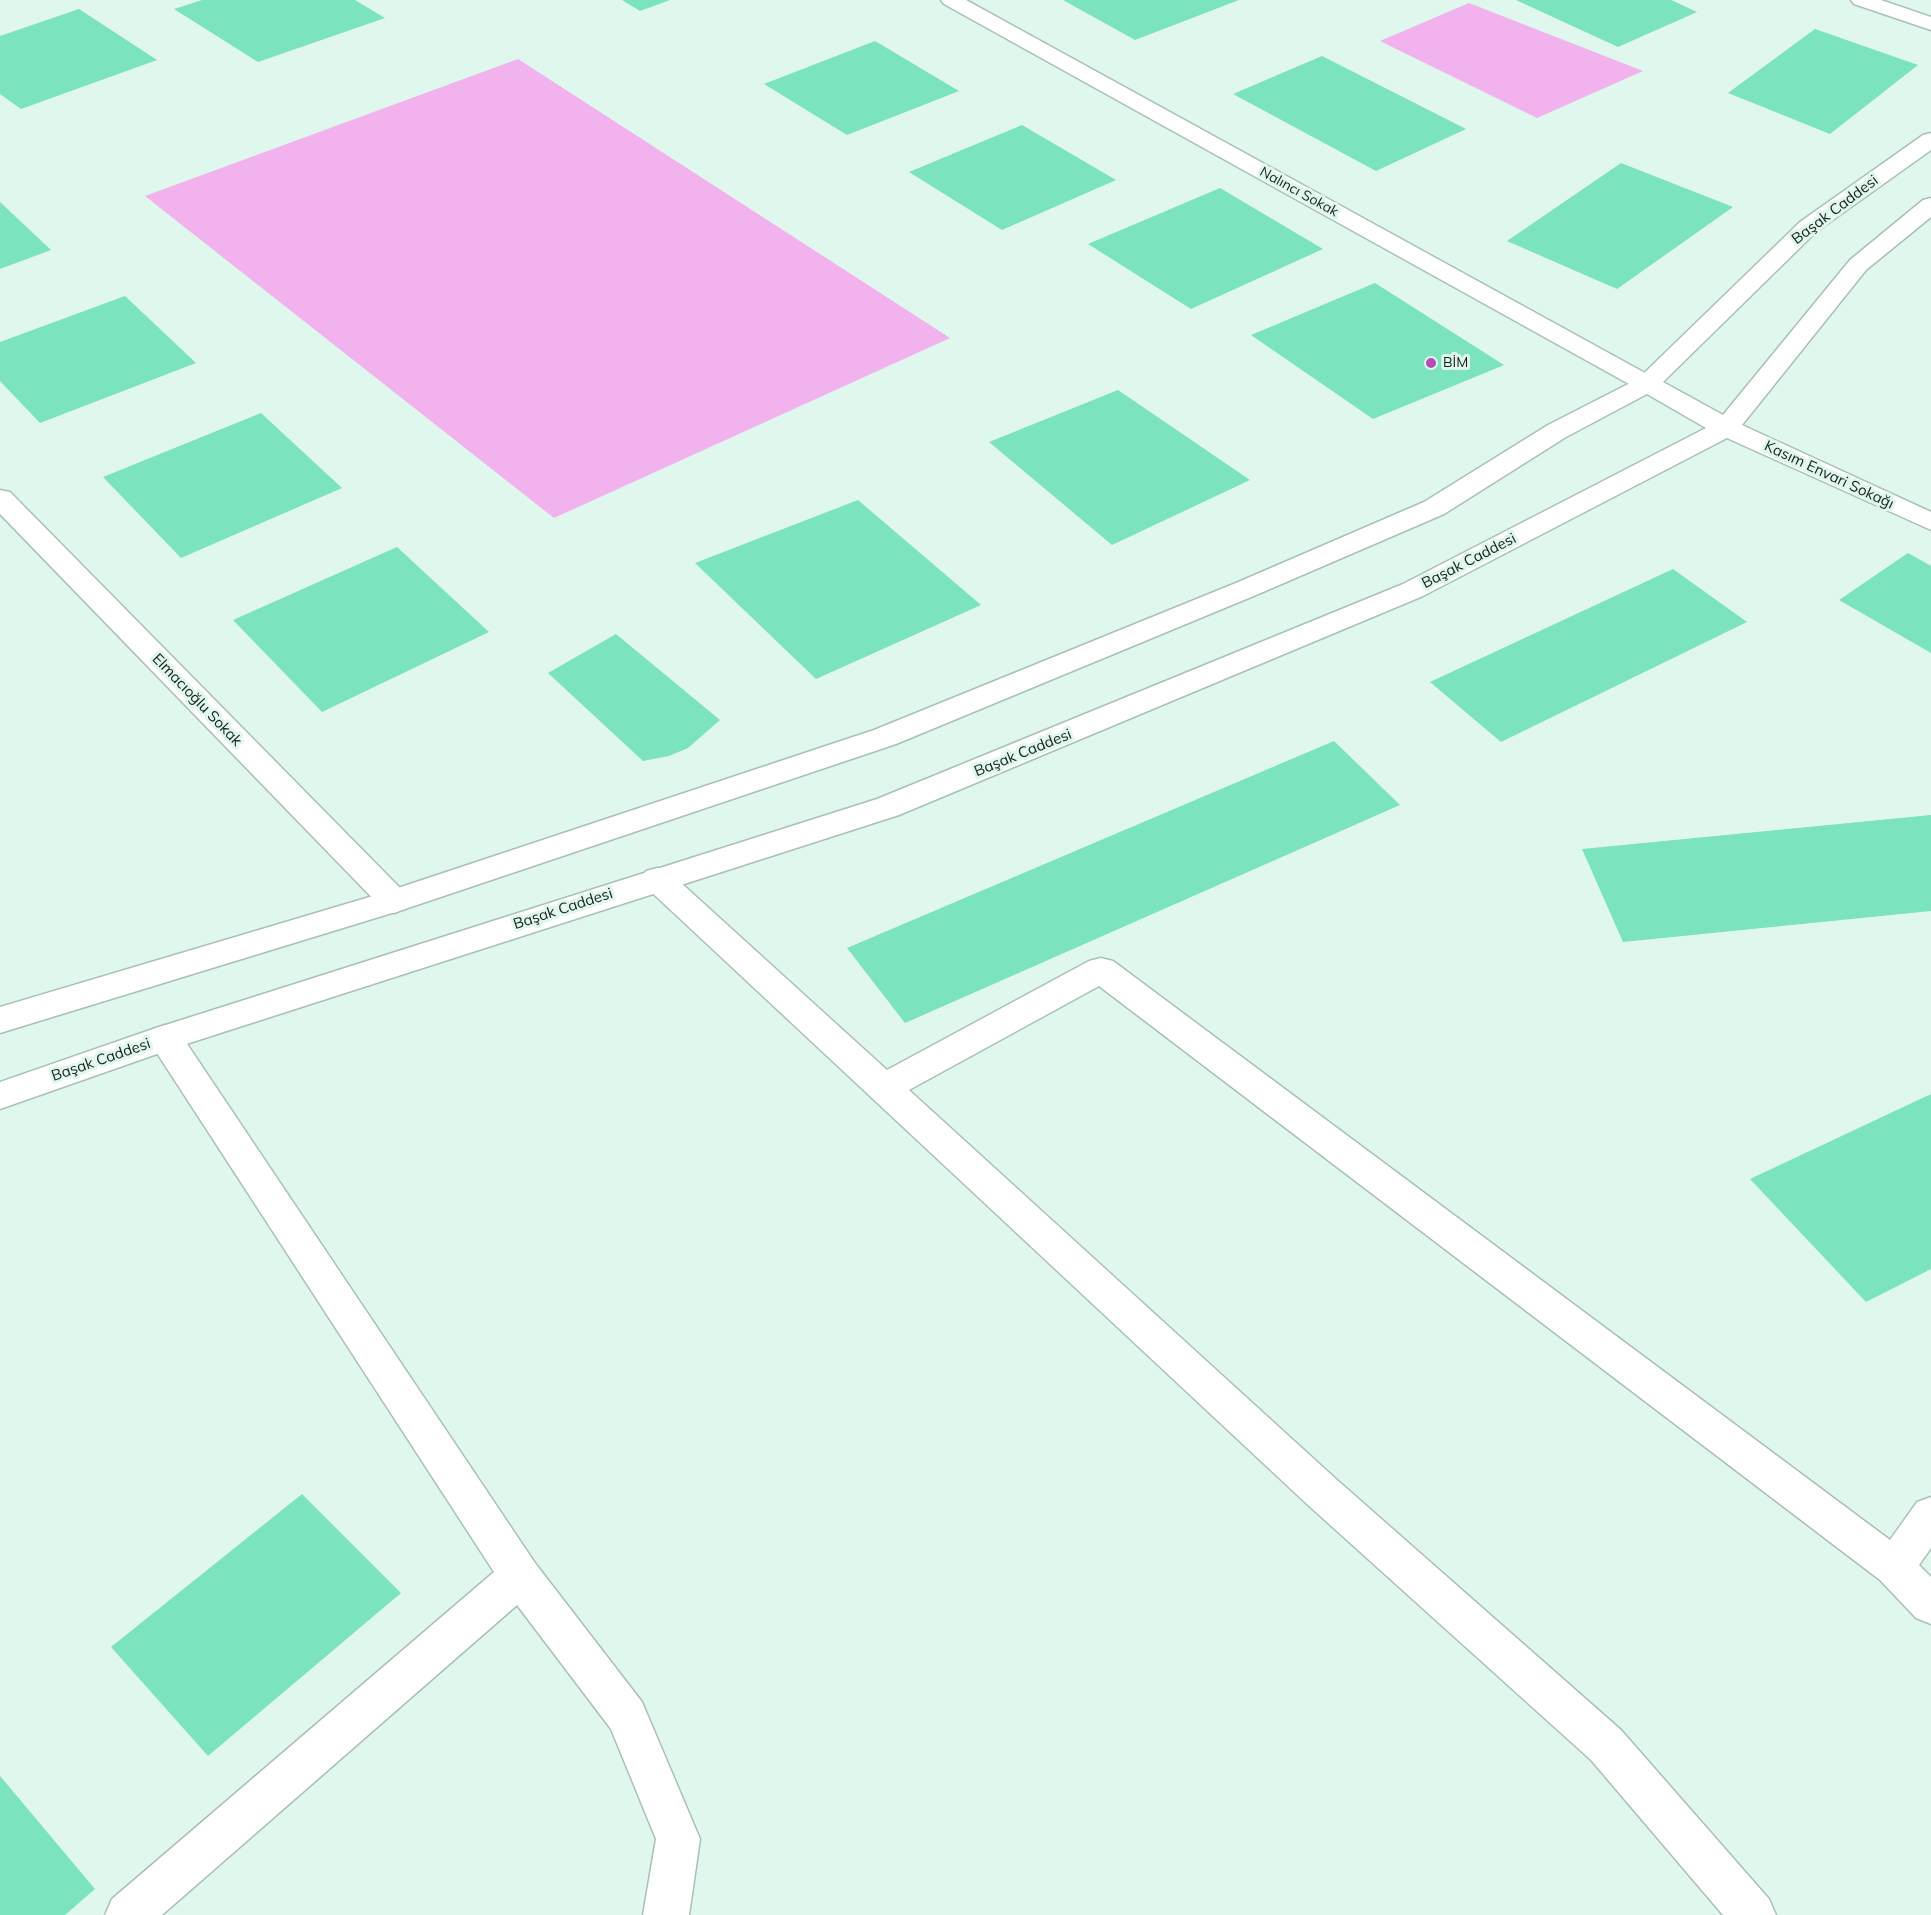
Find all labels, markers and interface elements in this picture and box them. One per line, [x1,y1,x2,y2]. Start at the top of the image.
street label: Nalıncı Sokak [1257,164,1341,220]
street label: Başak Caddesi [1788,172,1882,248]
place label: BİM [1443,355,1468,371]
marker: BİM [1424,356,1438,370]
street label: Kasım Envari Sokağı [1761,437,1897,513]
street label: Başak Caddesi [1419,529,1519,593]
street label: Elmacıoğlu Sokak [148,650,246,750]
street label: Başak Caddesi [972,725,1074,781]
street label: Başak Caddesi [511,884,615,934]
street label: Başak Caddesi [49,1035,153,1085]

